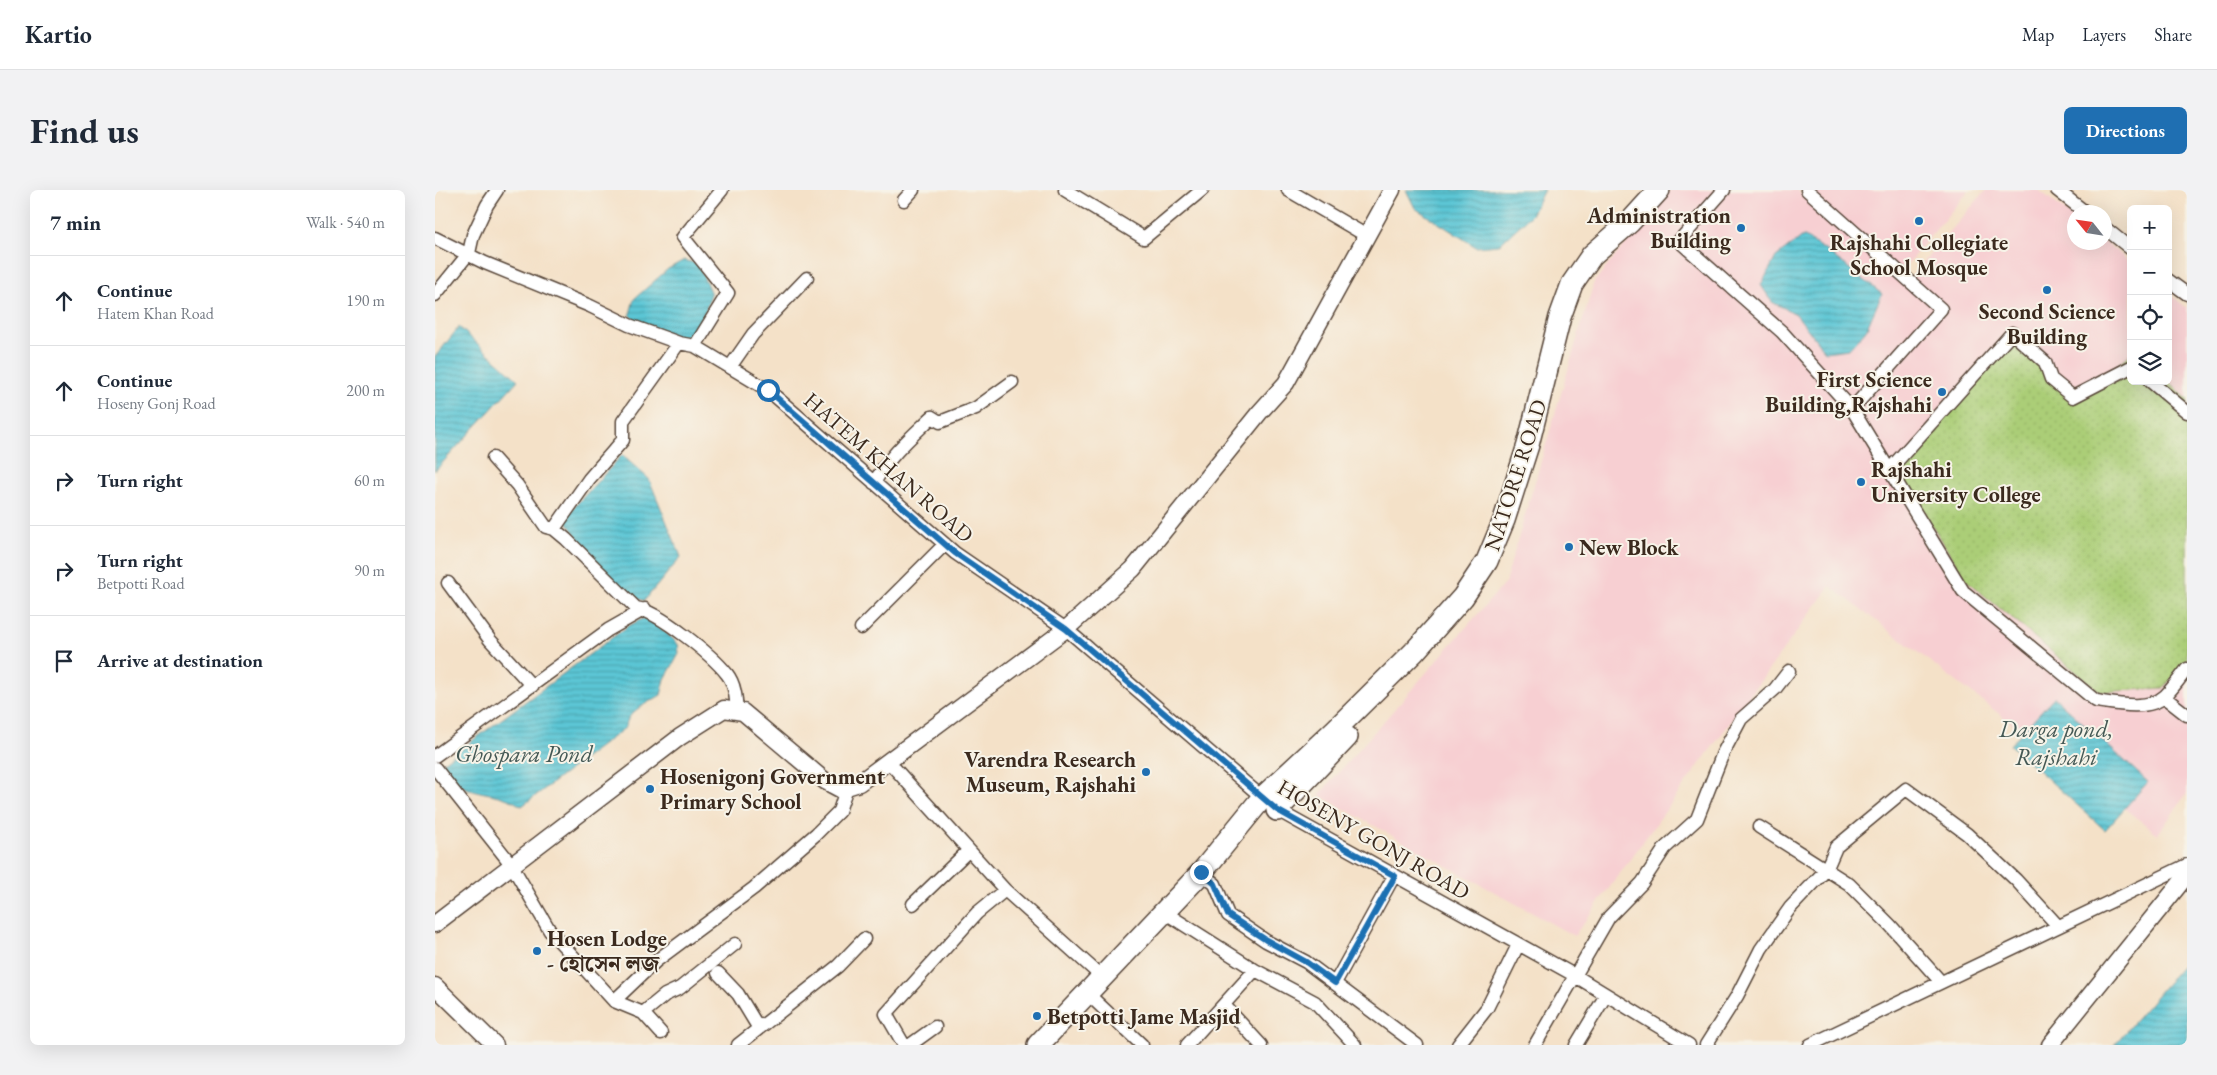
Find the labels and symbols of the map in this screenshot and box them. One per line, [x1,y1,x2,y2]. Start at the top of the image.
place label: Administration Building [1586,201,1732,255]
north arrow [2067,205,2112,250]
marker: Rajshahi Collegiate School Mosque [1913,215,1925,227]
marker: Administration Building [1735,222,1747,234]
place label: Rajshahi Collegiate School Mosque [1830,228,2008,282]
marker: Second Science Building [2041,284,2053,296]
place label: Second Science Building [1979,297,2115,351]
place label: First Science Building,Rajshahi [1765,365,1932,419]
route start [757,379,780,402]
street label: HATEM KHAN ROAD [798,386,980,549]
marker: First Science Building,Rajshahi [1936,386,1948,398]
street label: NATORE ROAD [1477,396,1554,555]
place label: Rajshahi University College [1871,455,2041,509]
marker: Rajshahi University College [1855,476,1867,488]
place label: New Block [1579,533,1680,562]
marker: New Block [1563,541,1575,553]
water label: Darga pond, Rajshahi [1998,713,2113,772]
water label: Ghospara Pond [455,738,594,769]
place label: Varendra Research Museum, Rajshahi [964,745,1137,799]
place label: Hosenigonj Government Primary School [660,762,886,816]
marker: Varendra Research Museum, Rajshahi [1140,766,1152,778]
street label: HOSENY GONJ ROAD [1272,772,1475,906]
marker: Hosenigonj Government Primary School [644,783,656,795]
route end [1190,861,1213,884]
place label: Hosen Lodge - হোসেন লজ [547,924,667,978]
marker: Hosen Lodge - হোসেন লজ [531,945,543,957]
place label: Betpotti Jame Masjid [1047,1002,1241,1031]
marker: Betpotti Jame Masjid [1031,1010,1043,1022]

